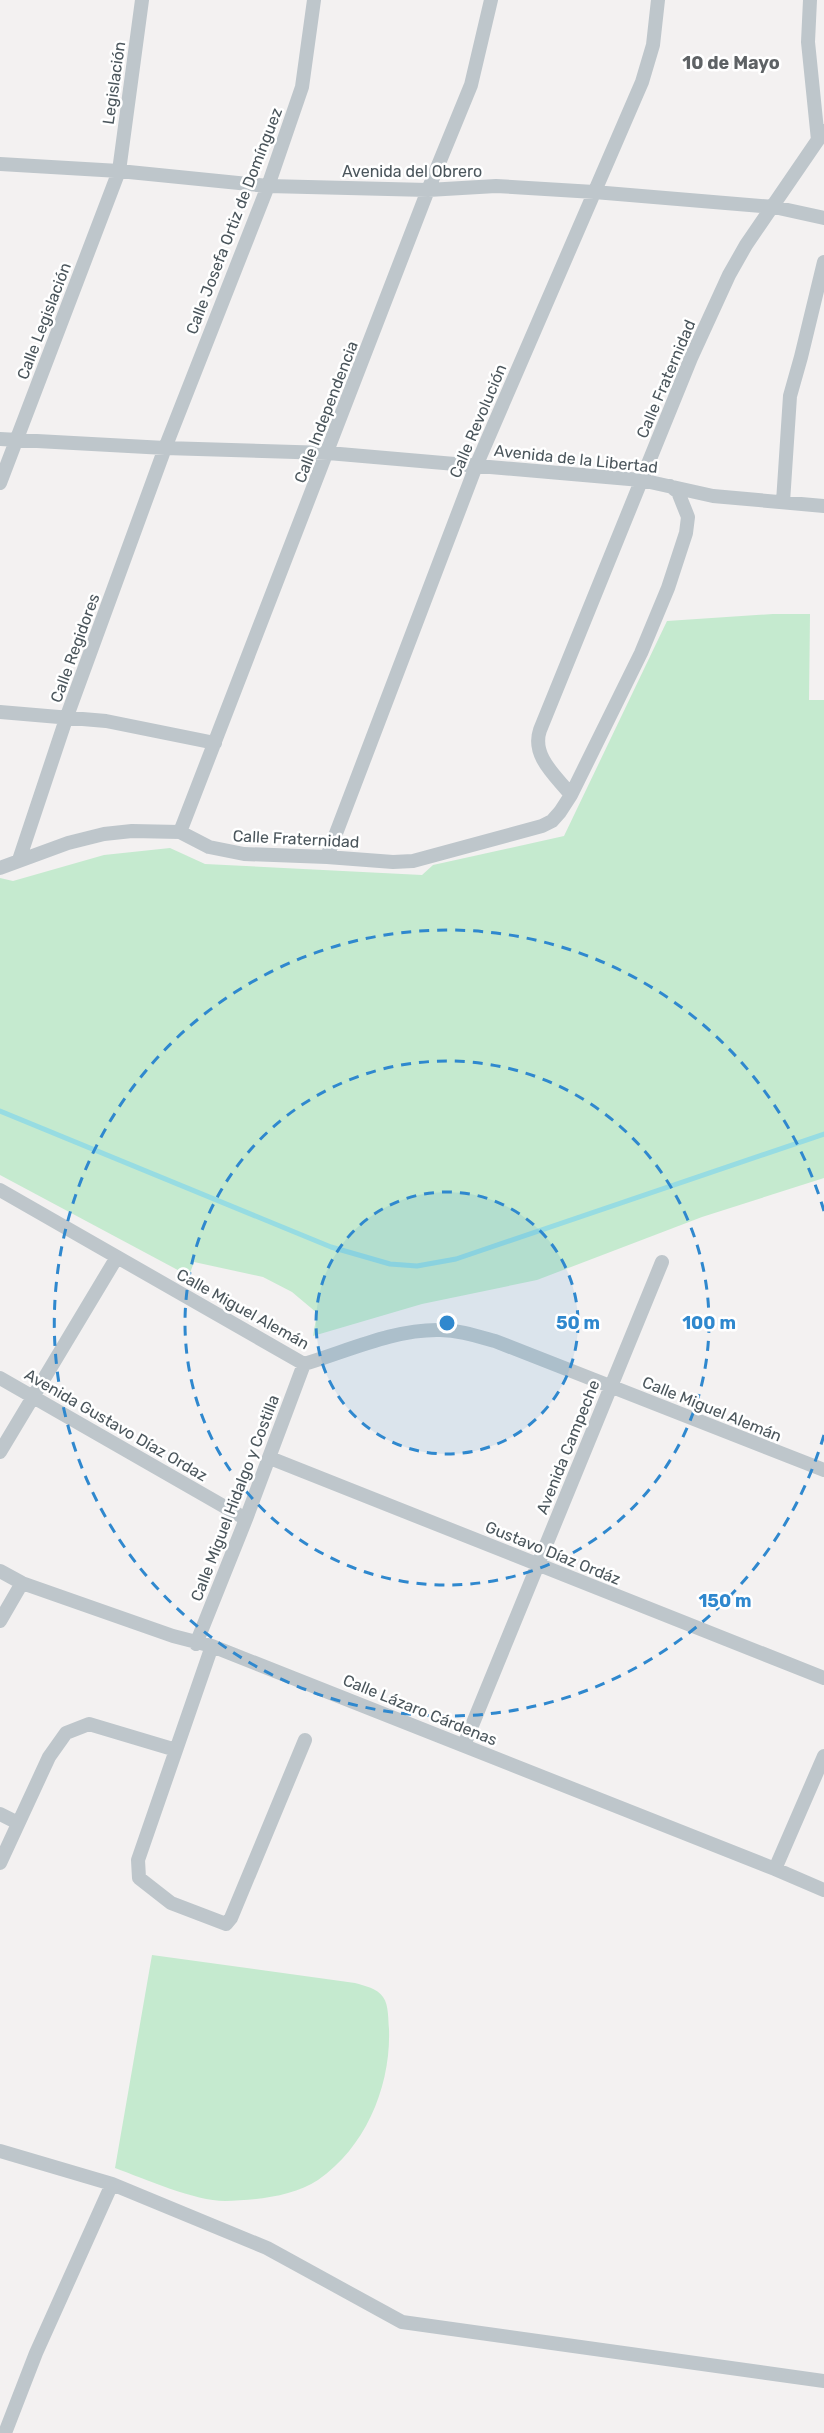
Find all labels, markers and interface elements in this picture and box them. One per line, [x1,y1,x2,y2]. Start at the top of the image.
street label: Legislación [99,40,129,126]
district label: 10 de Mayo [682,52,780,74]
street label: Calle Josefa Ortiz de Domínguez [182,105,286,337]
street label: Avenida del Obrero [342,162,482,181]
street label: Calle Legislación [13,260,75,382]
street label: Calle Fraternidad [632,317,700,441]
street label: Calle Independencia [290,338,362,486]
street label: Calle Revolución [445,361,511,481]
street label: Avenida de la Libertad [493,441,659,477]
street label: Calle Regidores [46,591,104,705]
street label: Calle Fraternidad [232,826,360,852]
street label: Calle Miguel Alemán [173,1265,313,1353]
text: 50 m [556,1312,600,1334]
text: 100 m [682,1312,736,1334]
centre of rings [437,1313,457,1333]
street label: Avenida Gustavo Díaz Ordaz [21,1365,211,1485]
street label: Calle Miguel Alemán [640,1372,784,1446]
street label: Avenida Campeche [532,1377,604,1517]
street label: Calle Miguel Hidalgo y Costilla [187,1392,283,1604]
street label: Gustavo Díaz Ordáz [483,1517,623,1589]
text: 150 m [698,1590,752,1612]
street label: Calle Lázaro Cárdenas [340,1670,500,1750]

